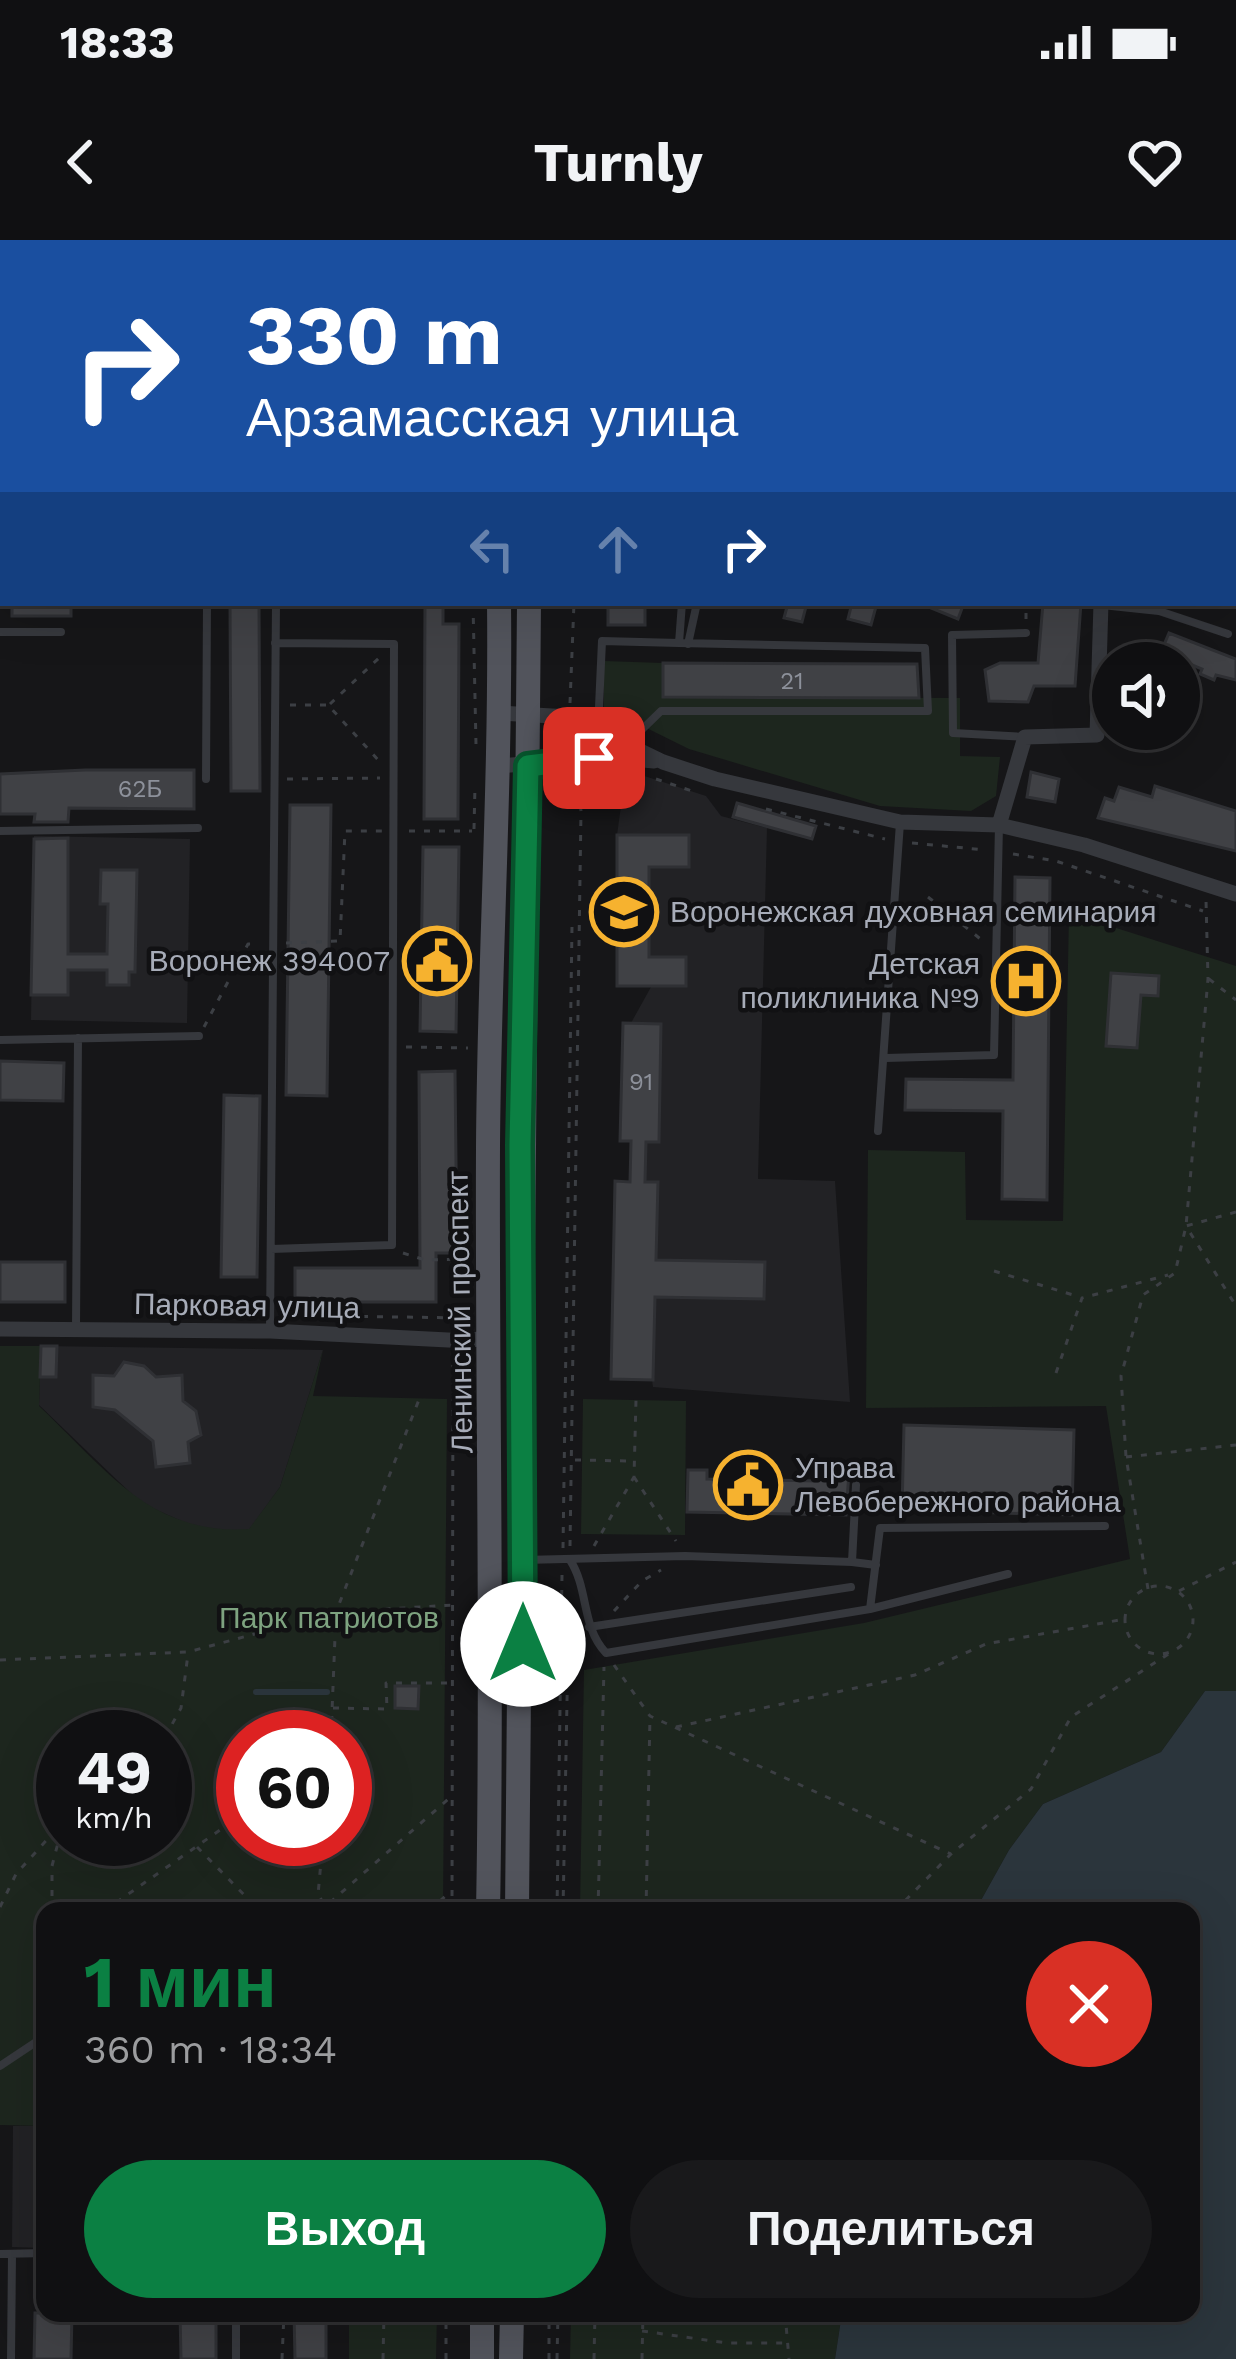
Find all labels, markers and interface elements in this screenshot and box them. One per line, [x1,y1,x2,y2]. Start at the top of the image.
text: 18:33 [60,16,175,69]
icon: back [48,129,114,195]
icon: heart [1122,129,1188,195]
text: Turnly [533,131,703,194]
text: 330 m [246,286,503,384]
icon: right [48,288,204,444]
text: Арзамасская улица [246,386,738,449]
icon: left [459,516,525,582]
icon: ahead [585,516,651,582]
icon: right [711,516,777,582]
map controls [1092,642,1200,750]
button: sound [1092,642,1200,750]
house number: 21 [780,667,804,695]
pin [543,707,645,809]
icon: arrive [561,725,627,791]
house number: 62Б [118,775,162,803]
school or university icon: Воронежская духовная семинария [589,877,659,947]
place label: Воронежская духовная семинария [670,894,1157,929]
public building icon: Воронеж 394007 [402,926,472,996]
place label: Воронеж 394007 [149,943,390,978]
place label: Детская поликлиника №9 [740,946,980,1015]
hospital icon: Детская поликлиника №9 [991,946,1061,1016]
house number: 91 [629,1068,653,1096]
street label: Ленинский проспект [440,1170,479,1454]
street label: Парковая улица [134,1286,361,1325]
public building icon: Управа Левобережного района [713,1450,783,1520]
place label: Управа Левобережного района [795,1450,1121,1519]
position arrow [460,1581,586,1707]
park label: Парк патриотов [219,1600,439,1635]
speed limit sign: 60 [216,1710,372,1866]
text: 49 [76,1737,152,1808]
text: km/h [75,1800,153,1835]
text: 1 мин [84,1940,277,2024]
button: close [1026,1941,1152,2067]
text: 360 m · 18:34 [84,2027,337,2072]
button: Выход [84,2160,606,2298]
button: Поделиться [630,2160,1152,2298]

